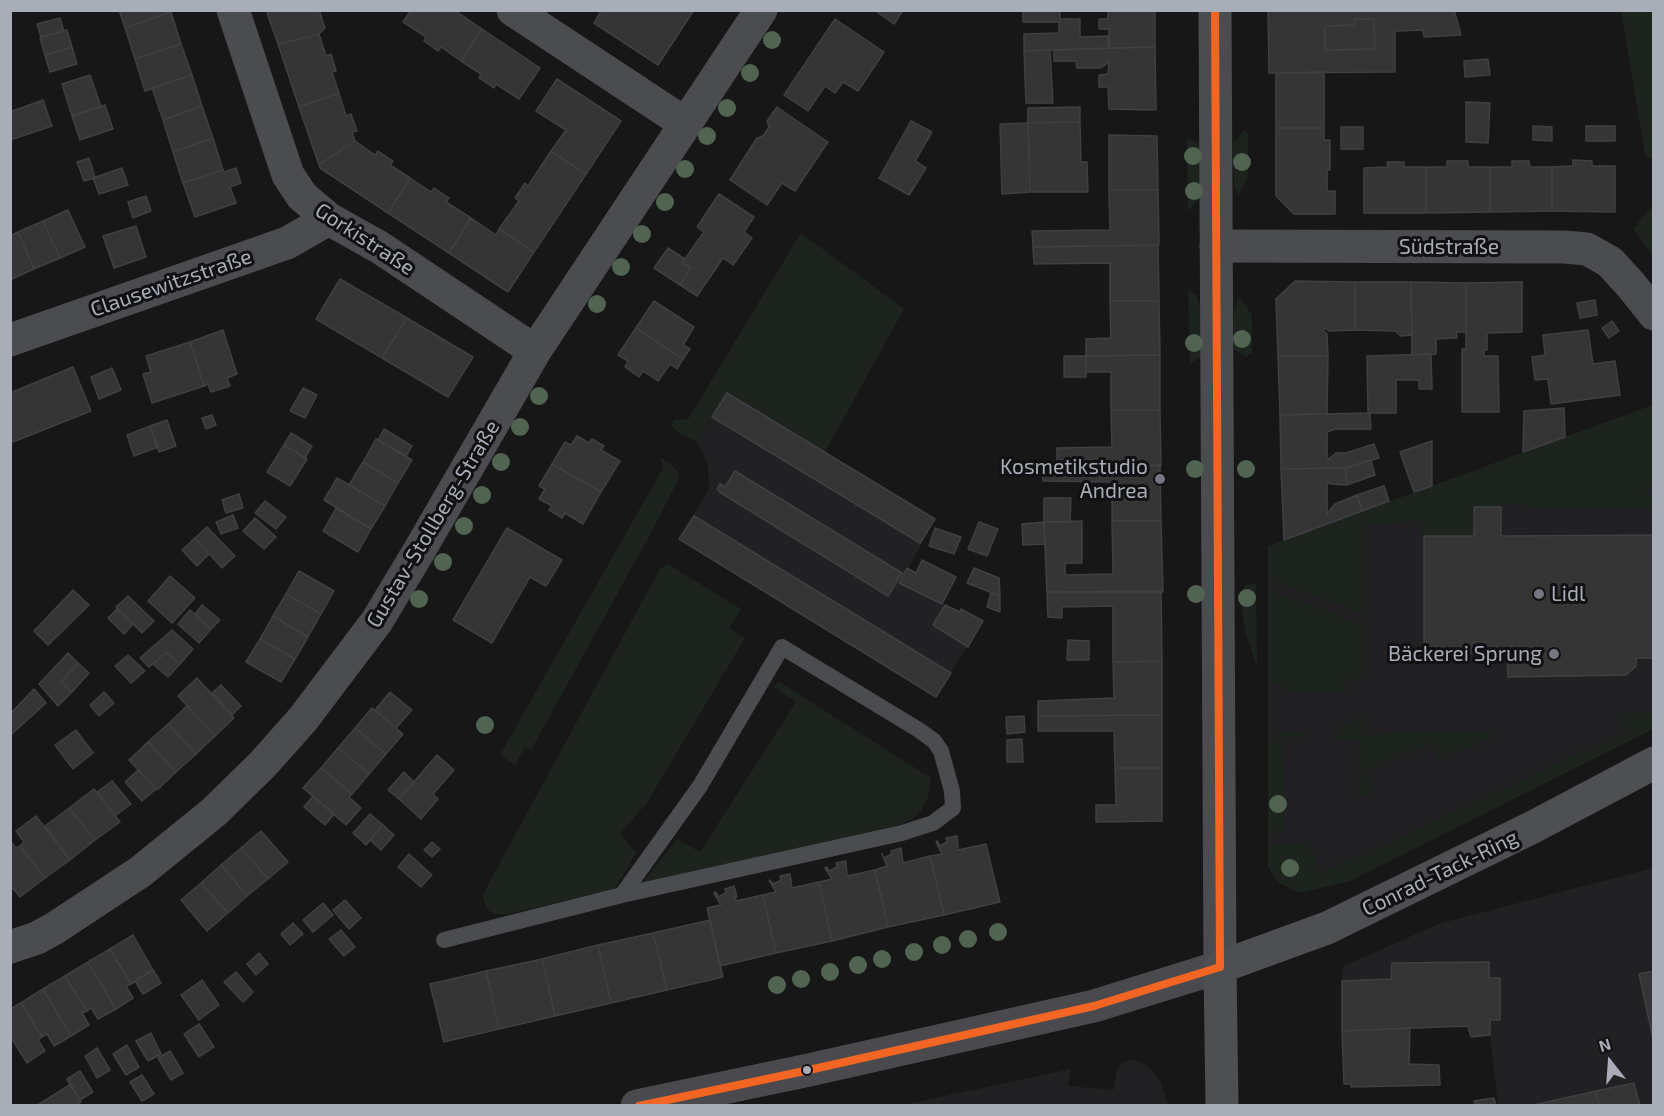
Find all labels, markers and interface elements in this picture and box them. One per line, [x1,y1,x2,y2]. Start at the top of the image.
street label: Gorkistraße [311,198,419,280]
street label: Südstraße [1399,234,1499,260]
street label: Clausewitzstraße [87,244,255,322]
street label: Gustav-Stollberg-Straße [361,416,505,632]
place label: Kosmetikstudio Andrea [1000,454,1148,504]
marker: Kosmetikstudio Andrea [1153,472,1167,486]
place label: Lidl [1551,581,1585,607]
marker: Lidl [1532,587,1546,601]
place label: Bäckerei Sprung [1388,641,1542,667]
marker: Bäckerei Sprung [1547,647,1561,661]
street label: Conrad-Tack-Ring [1358,824,1522,922]
north arrow [1580,1032,1640,1092]
text: N [1596,1034,1613,1055]
unlabelled marker [801,1064,813,1076]

